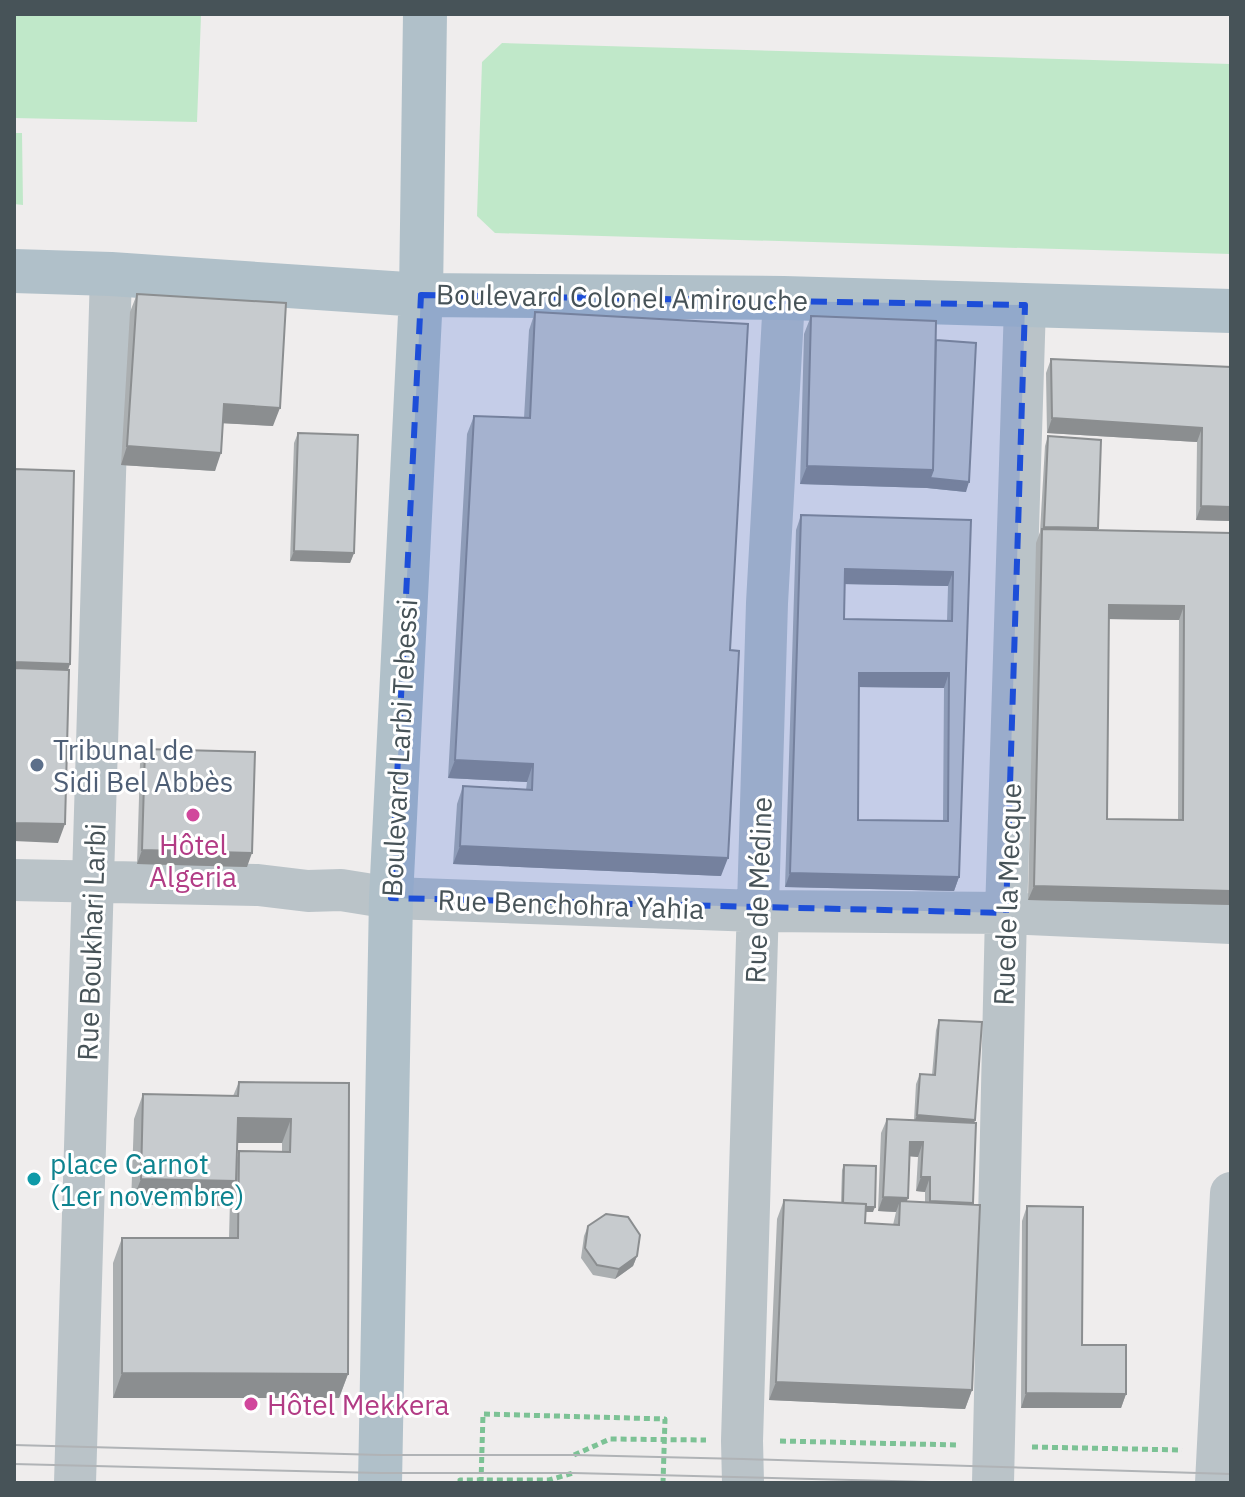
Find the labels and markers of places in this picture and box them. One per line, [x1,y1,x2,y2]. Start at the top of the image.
place label: Tribunal de Sidi Bel Abbès [53,731,233,800]
marker: Tribunal de Sidi Bel Abbès [28,756,46,774]
marker: Hôtel Algeria [184,806,202,824]
place label: Hôtel Algeria [149,826,237,895]
place label: place Carnot (1er novembre) [50,1145,244,1214]
marker: place Carnot (1er novembre) [25,1170,43,1188]
place label: Hôtel Mekkera [267,1386,449,1423]
marker: Hôtel Mekkera [242,1395,260,1413]

